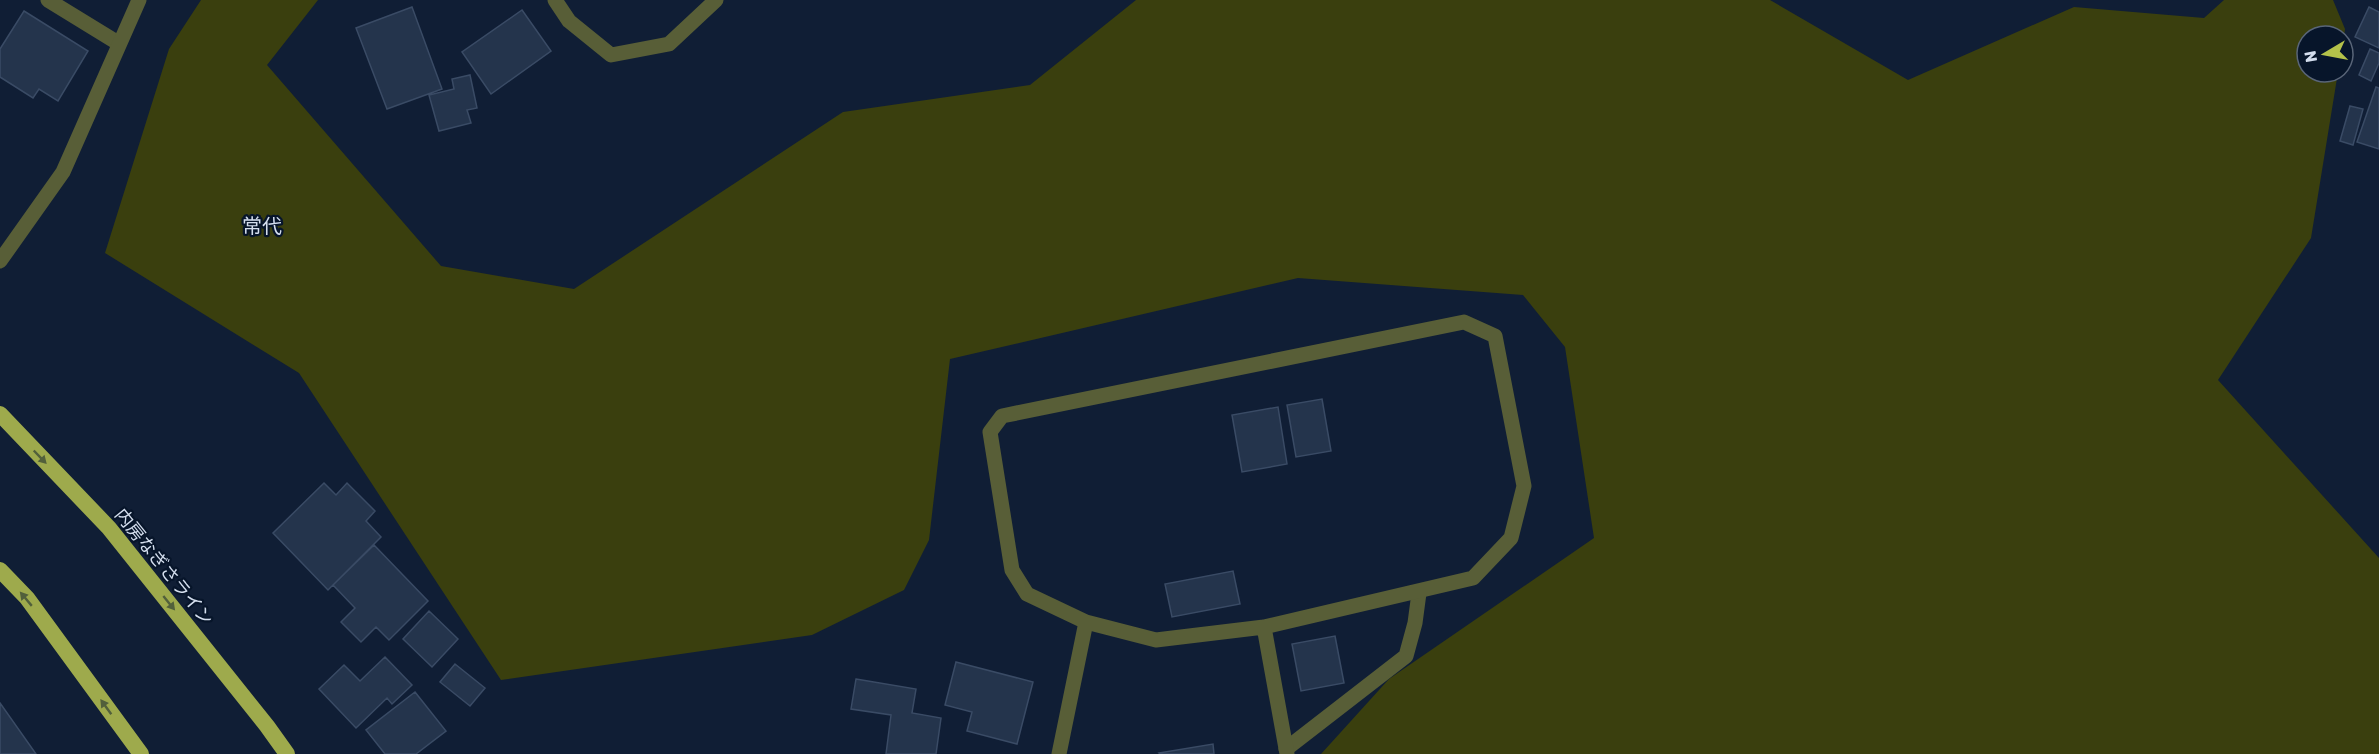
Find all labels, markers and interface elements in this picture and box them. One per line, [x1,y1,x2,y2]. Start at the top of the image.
north arrow [2295,24,2355,84]
text: N [2300,49,2321,64]
district label: 常代 [242,214,282,238]
one-way arrow [33,449,47,463]
street label: 内房なぎさライン [110,504,218,630]
one-way arrow [20,592,33,607]
one-way arrow [162,595,175,611]
one-way arrow [101,699,113,714]

